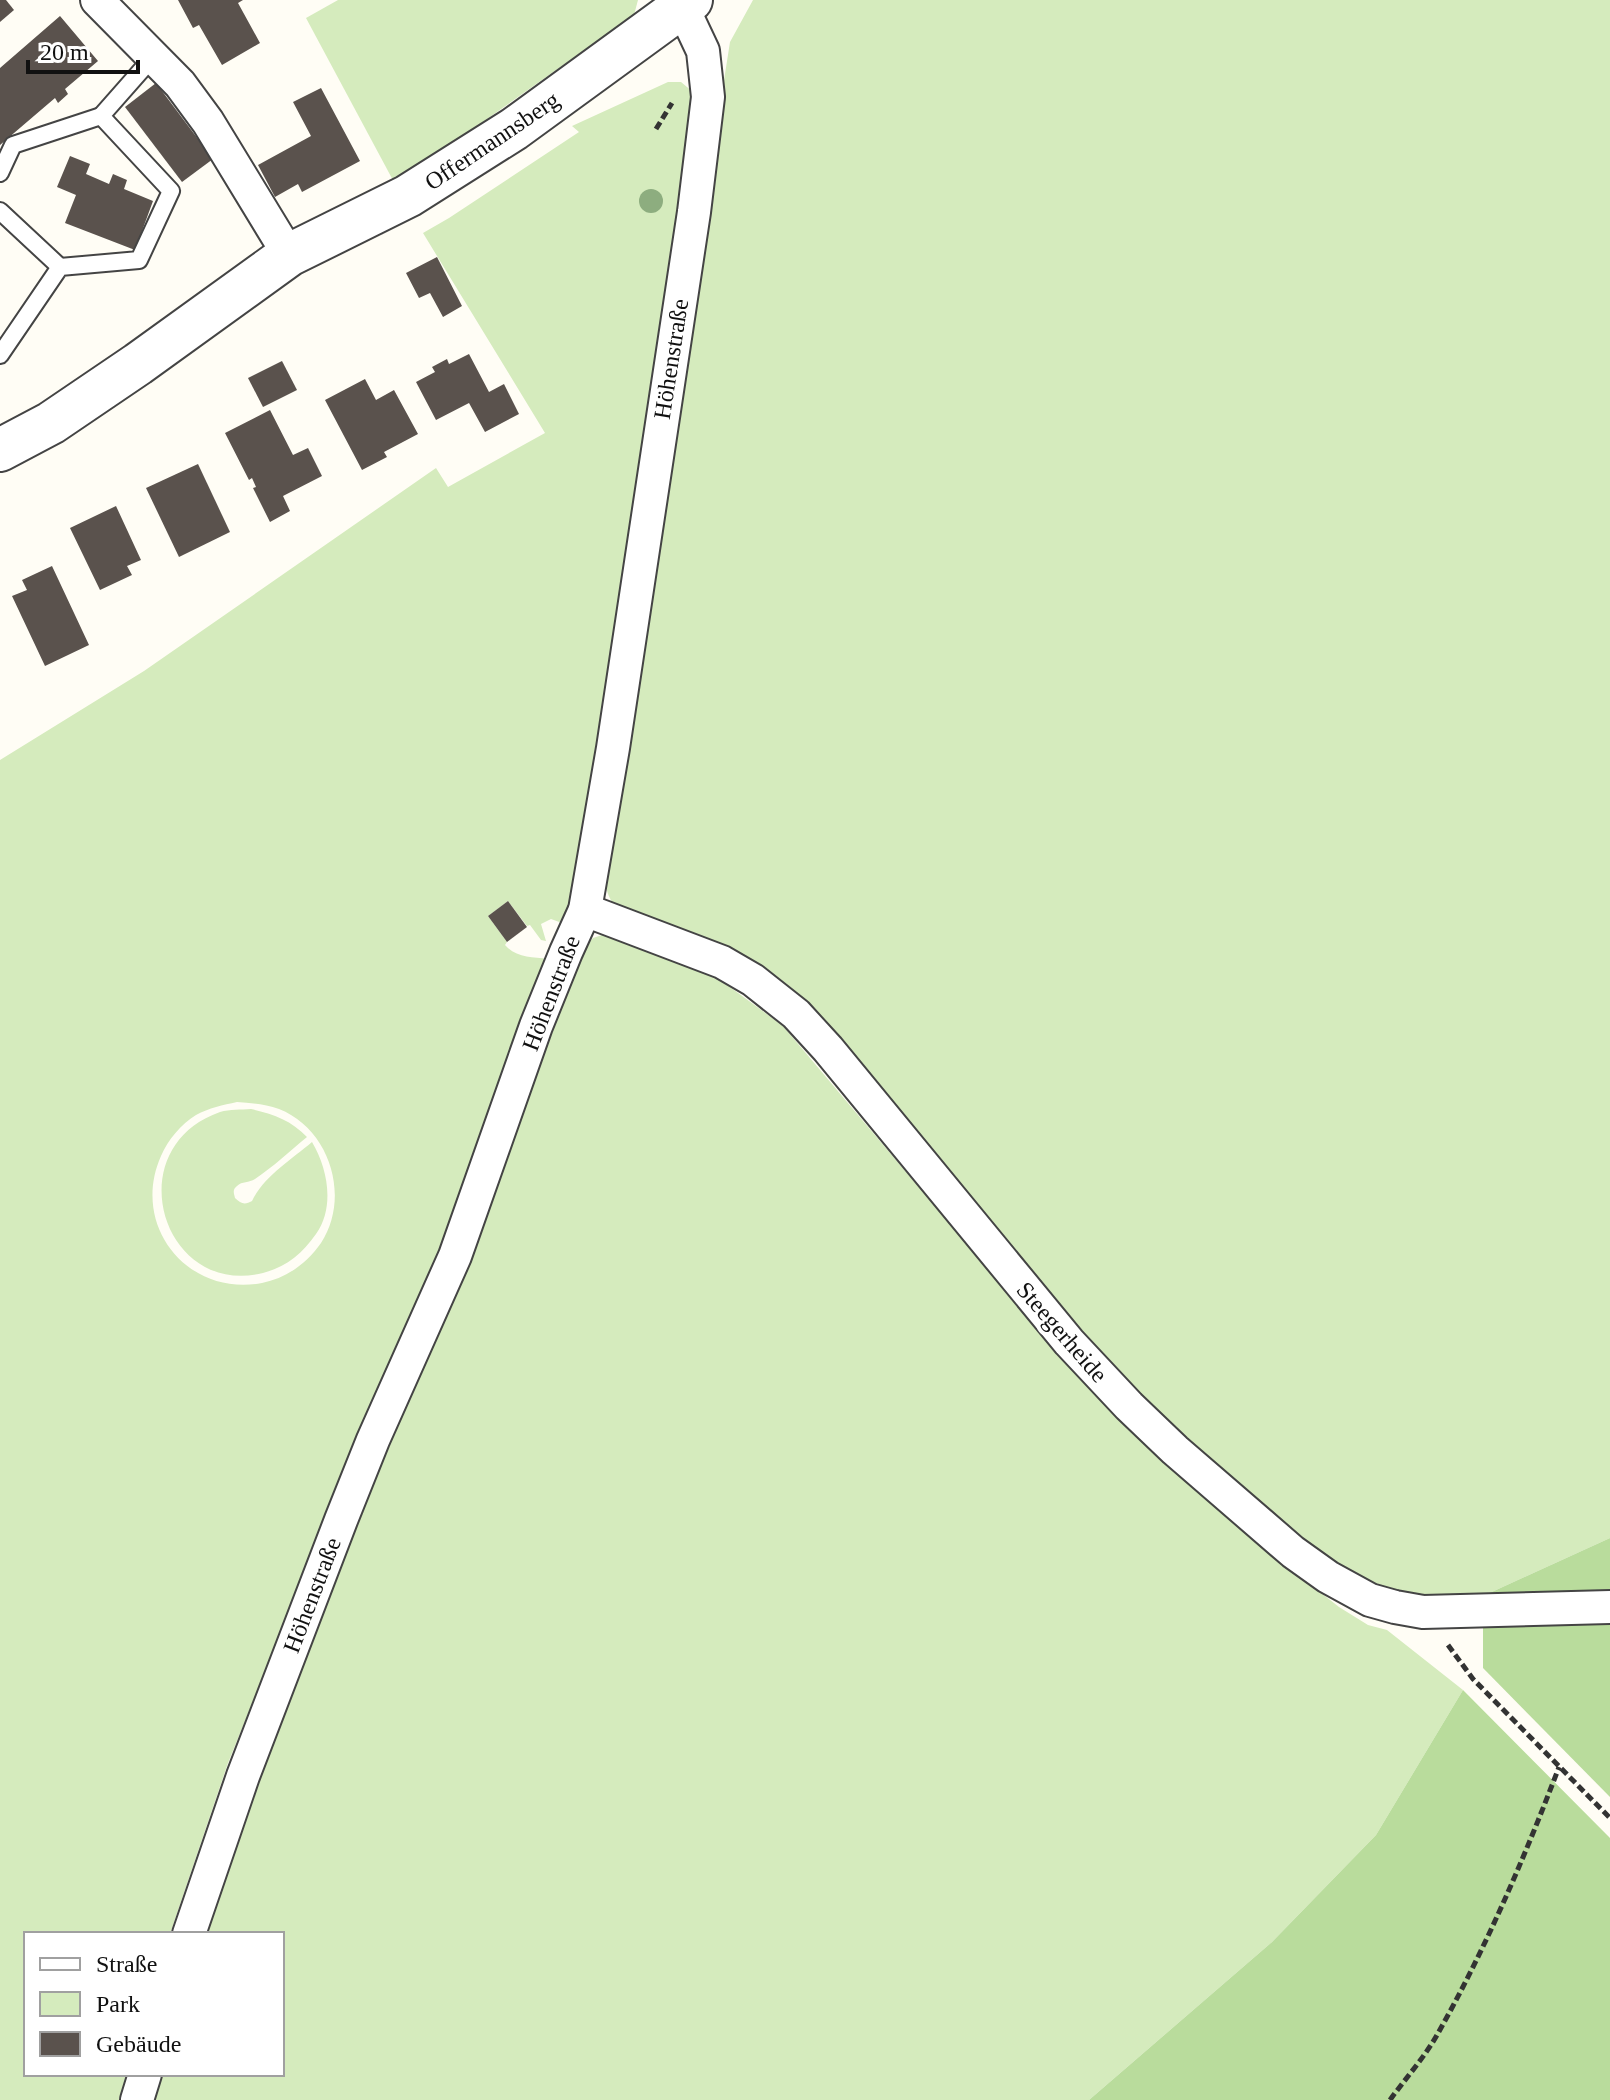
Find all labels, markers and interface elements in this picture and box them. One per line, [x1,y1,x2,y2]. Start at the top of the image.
scale bar [28,24,138,74]
text: 20 m [40,39,89,65]
street label: Offermannsberg [420,86,564,196]
street label: Höhenstraße [649,297,693,421]
street label: Höhenstraße [517,932,585,1054]
street label: Steegerheide [1012,1277,1112,1387]
street label: Höhenstraße [278,1534,346,1656]
legend [24,1932,284,2076]
text: Straße [96,1951,157,1977]
text: Park [96,1991,140,2017]
text: Gebäude [96,2031,181,2057]

